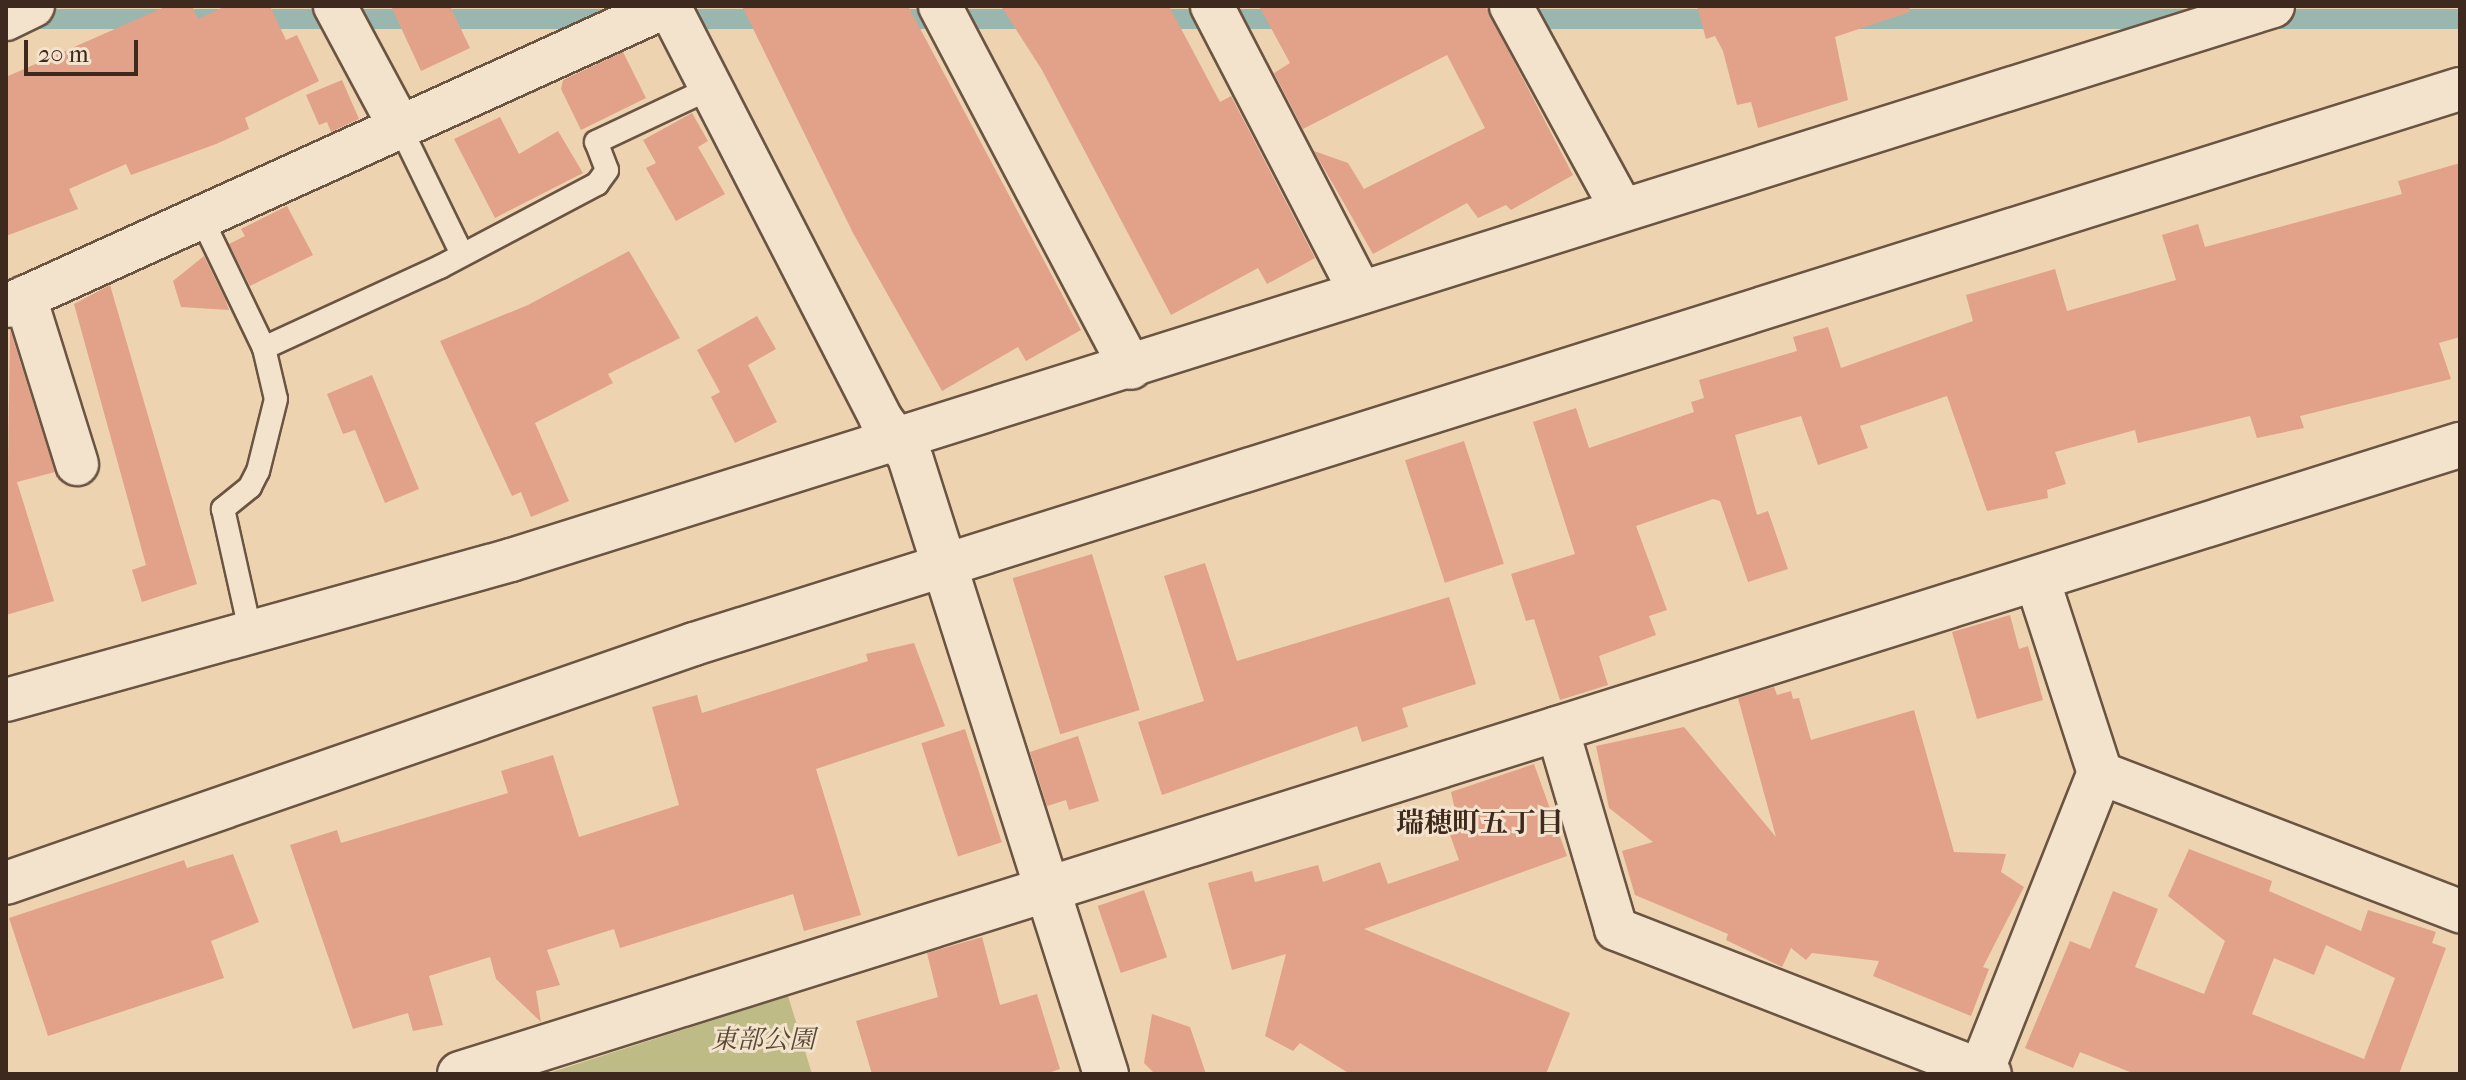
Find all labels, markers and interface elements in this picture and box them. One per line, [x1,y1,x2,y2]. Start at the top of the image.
scale bar [28,24,142,74]
text: 20 m [38,40,89,68]
district label: 瑞穂町五丁目 [1396,806,1564,840]
park label: 東部公園 [711,1024,815,1056]

